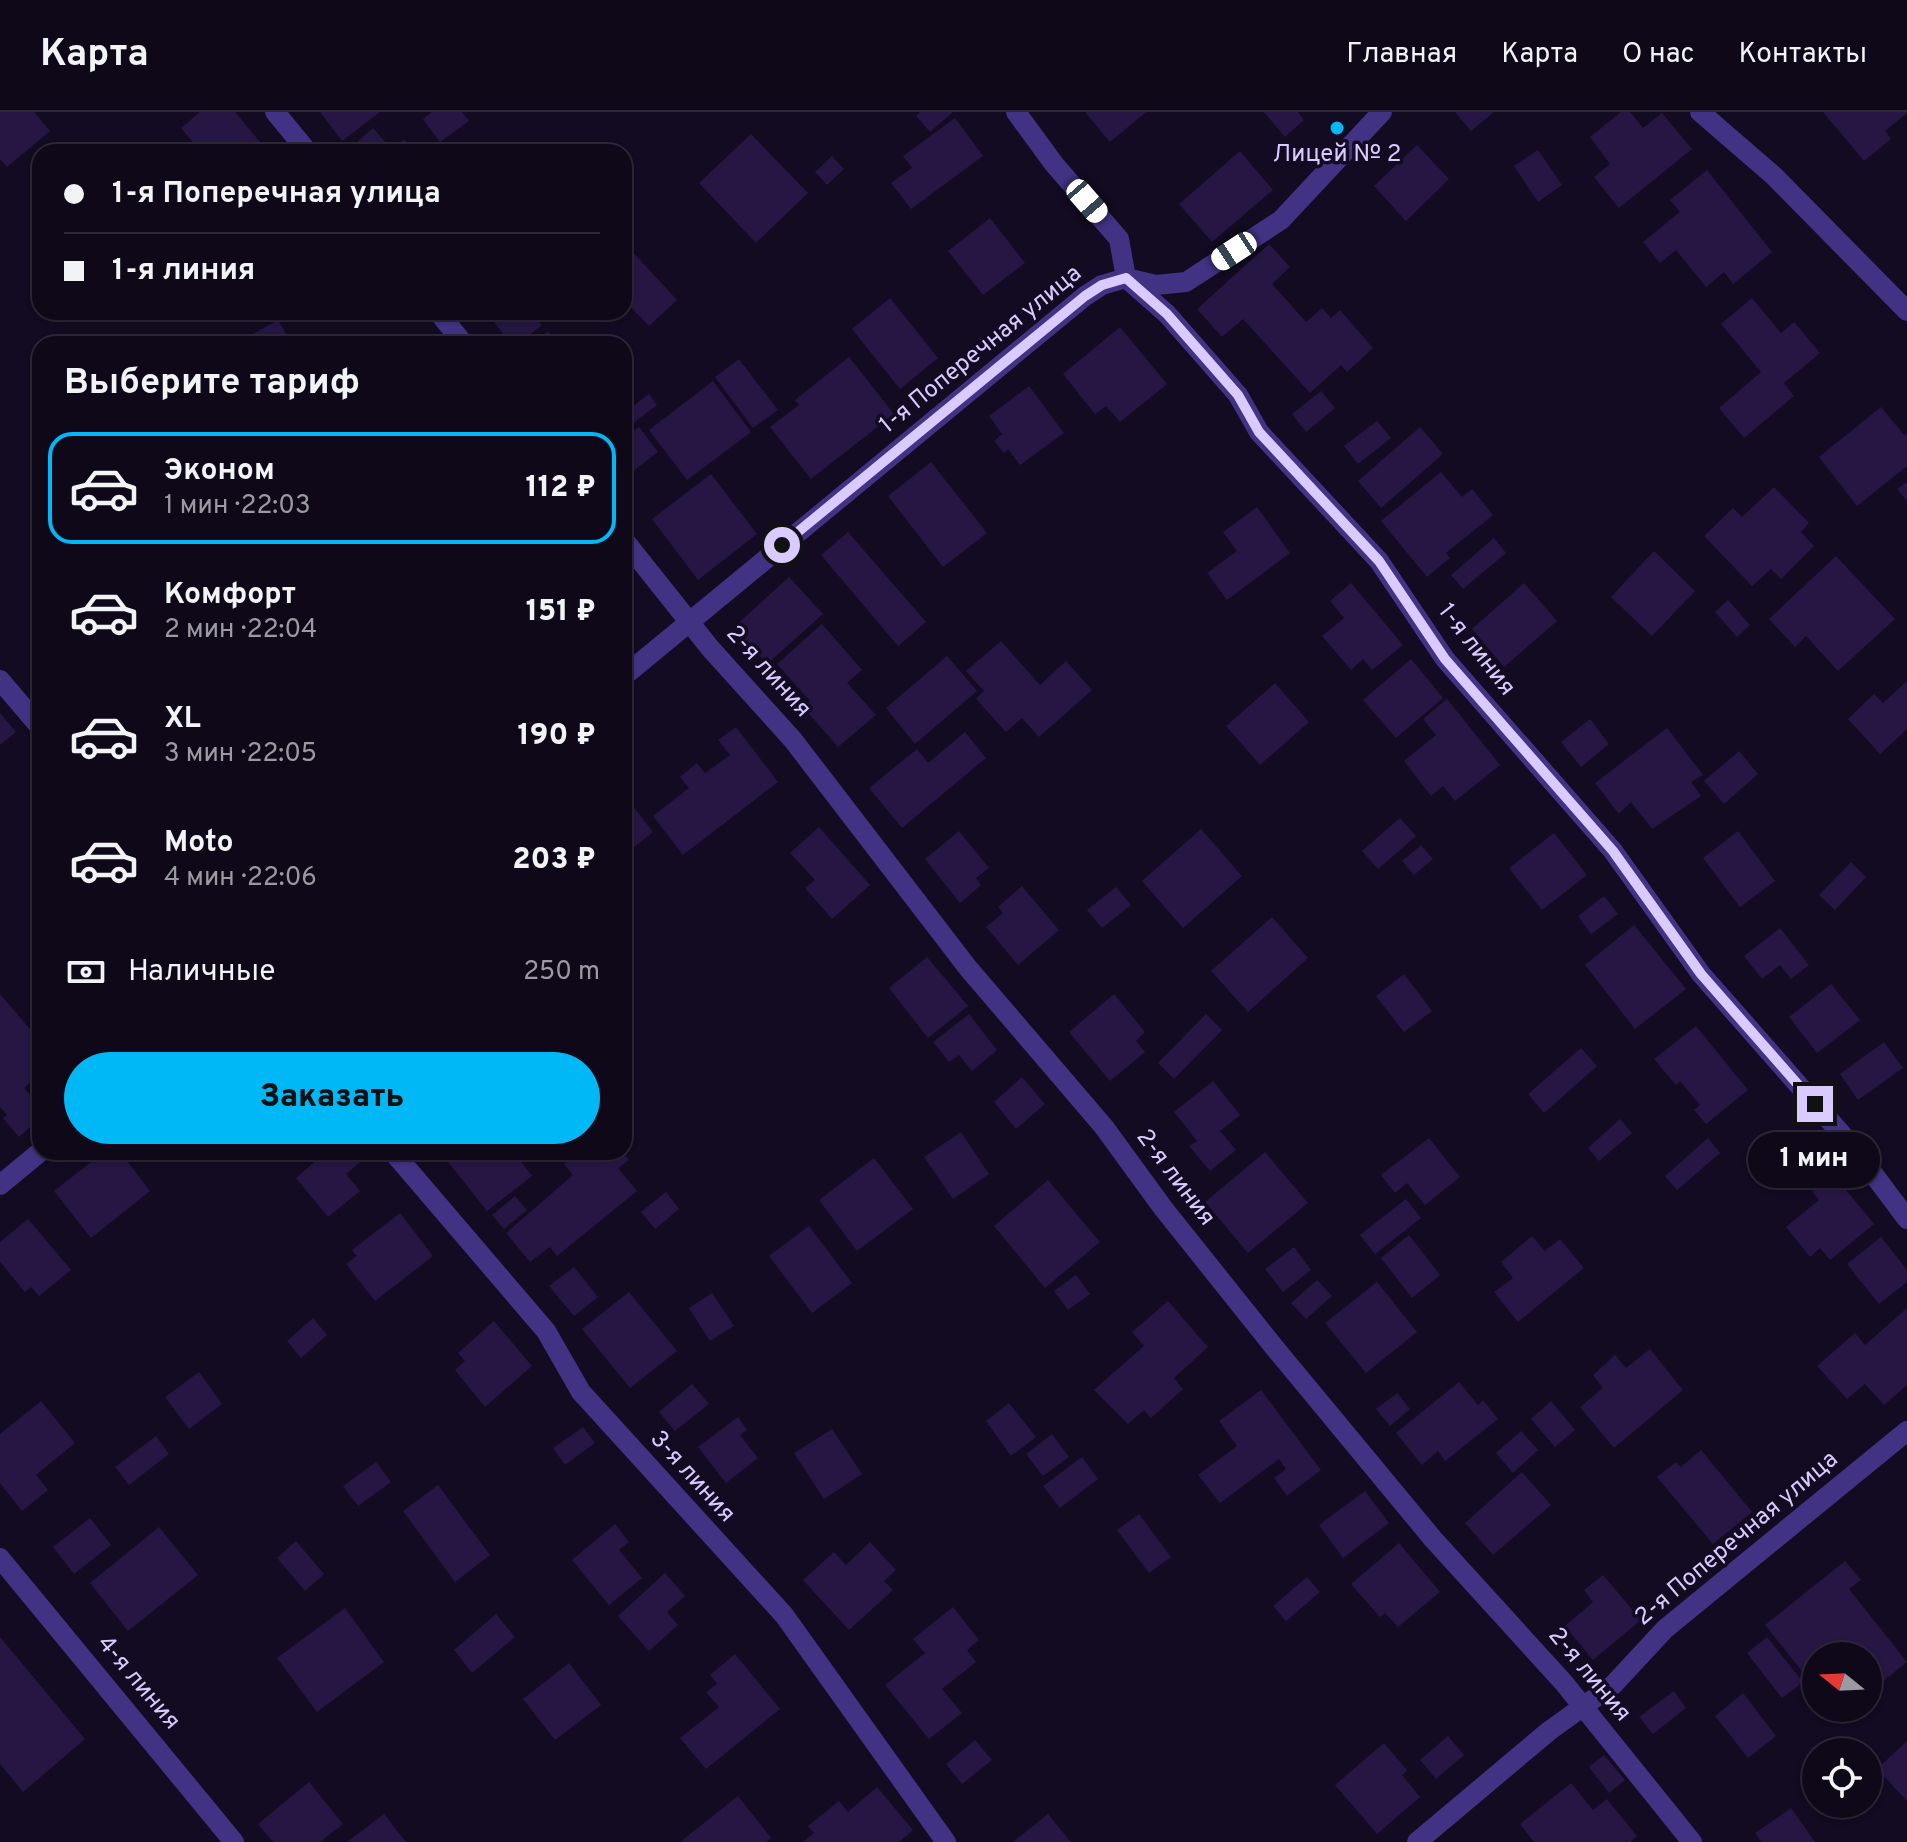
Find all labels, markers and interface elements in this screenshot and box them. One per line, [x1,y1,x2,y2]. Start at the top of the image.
text: Карта [40,31,149,80]
text: Главная [1346,37,1457,73]
text: Карта [1501,37,1578,73]
text: О нас [1622,37,1695,73]
text: Контакты [1739,37,1867,73]
marker: Лицей № 2 [1328,119,1346,137]
place label: Лицей № 2 [1273,140,1401,170]
car [1062,175,1112,227]
text: 1-я Поперечная улица [112,176,441,213]
car [1207,228,1261,274]
text: 1-я линия [112,253,255,290]
street label: 1-я Поперечная улица [874,259,1088,441]
text: Выберите тариф [64,361,360,407]
icon: car [68,452,140,524]
text: Эконом [164,453,275,490]
text: 112 ₽ [526,470,596,507]
text: 1 мин · 22:03 [164,490,311,523]
route start [764,527,800,563]
icon: car [68,576,140,648]
text: Комфорт [164,577,296,614]
text: 151 ₽ [526,594,596,631]
street label: 1-я линия [1431,598,1521,702]
text: 2 мин · 22:04 [164,614,317,647]
street label: 2-я линия [719,620,817,724]
icon: car [68,700,140,772]
text: XL [164,701,201,738]
text: 190 ₽ [517,718,596,755]
text: 3 мин · 22:05 [164,738,317,771]
icon: car [68,824,140,896]
text: Moto [164,825,234,862]
text: 203 ₽ [512,842,596,879]
text: 4 мин · 22:06 [164,862,317,895]
icon: cash [64,950,108,994]
text: Наличные [128,954,275,991]
text: 250 m [523,956,600,989]
button: Заказать [64,1052,600,1144]
route end [1797,1086,1833,1122]
street label: 2-я линия [1129,1124,1221,1232]
callout: 1 мин [1749,1132,1881,1188]
text: 1 мин [1780,1143,1848,1176]
street label: 3-я линия [643,1425,741,1529]
street label: 2-я Поперечная улица [1629,1445,1845,1633]
street label: 2-я линия [1541,1622,1637,1728]
street label: 4-я линия [90,1630,186,1736]
north arrow [1802,1642,1882,1722]
map controls [1802,1642,1882,1818]
button: locate [1802,1738,1882,1818]

